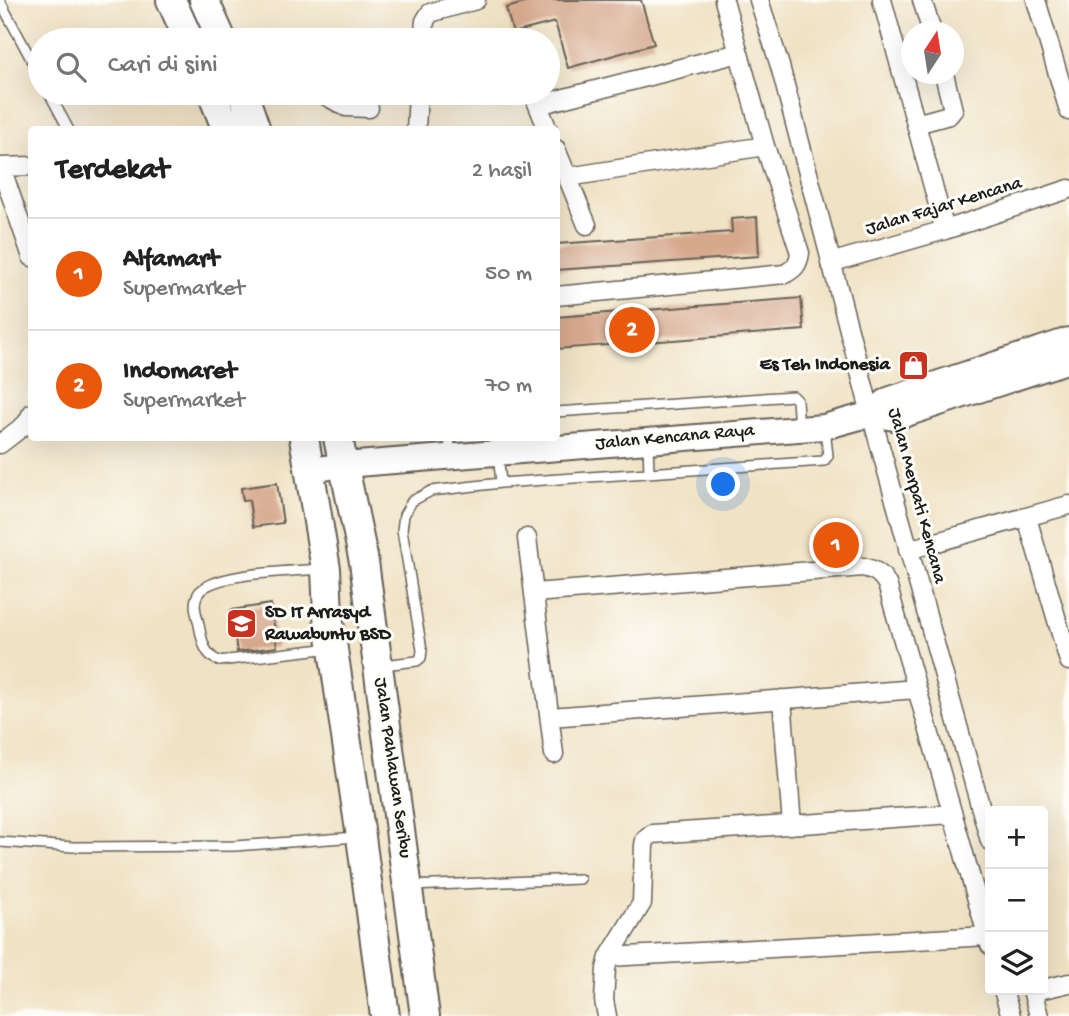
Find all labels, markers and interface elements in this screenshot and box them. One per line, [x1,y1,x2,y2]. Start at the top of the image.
north arrow [901,21,964,84]
search box [28,28,560,105]
icon: search [52,48,90,86]
text: Cari di sini [108,51,218,82]
text: Terdekat [56,154,169,189]
text: 2 hasil [472,158,532,185]
street label: Jalan Fajar Kencana [863,172,1026,242]
text: Alfamart [123,245,219,276]
text: 1 [74,261,84,288]
text: 50 m [485,261,532,288]
text: Supermarket [123,276,245,303]
pin: 2 [609,304,655,356]
shop icon: Es Teh Indonesia [896,348,930,382]
place label: Es Teh Indonesia [760,354,891,377]
text: Indomaret [123,357,236,388]
text: 2 [73,373,85,400]
text: 70 m [485,373,532,400]
text: Supermarket [123,388,245,415]
street label: Jalan Merpati Kencana [882,406,951,588]
street label: Jalan Kencana Raya [594,419,757,456]
your location [706,467,740,501]
pin: 1 [813,519,859,571]
place label: SD IT Arrasyd Rawabuntu BSD [264,602,391,647]
school or university icon: SD IT Arrasyd Rawabuntu BSD [225,607,259,641]
street label: Jalan Pahlawan Seribu [368,676,416,860]
map controls [985,806,1048,995]
button: + [985,806,1048,869]
button: − [985,869,1048,932]
button: layers [985,932,1048,995]

